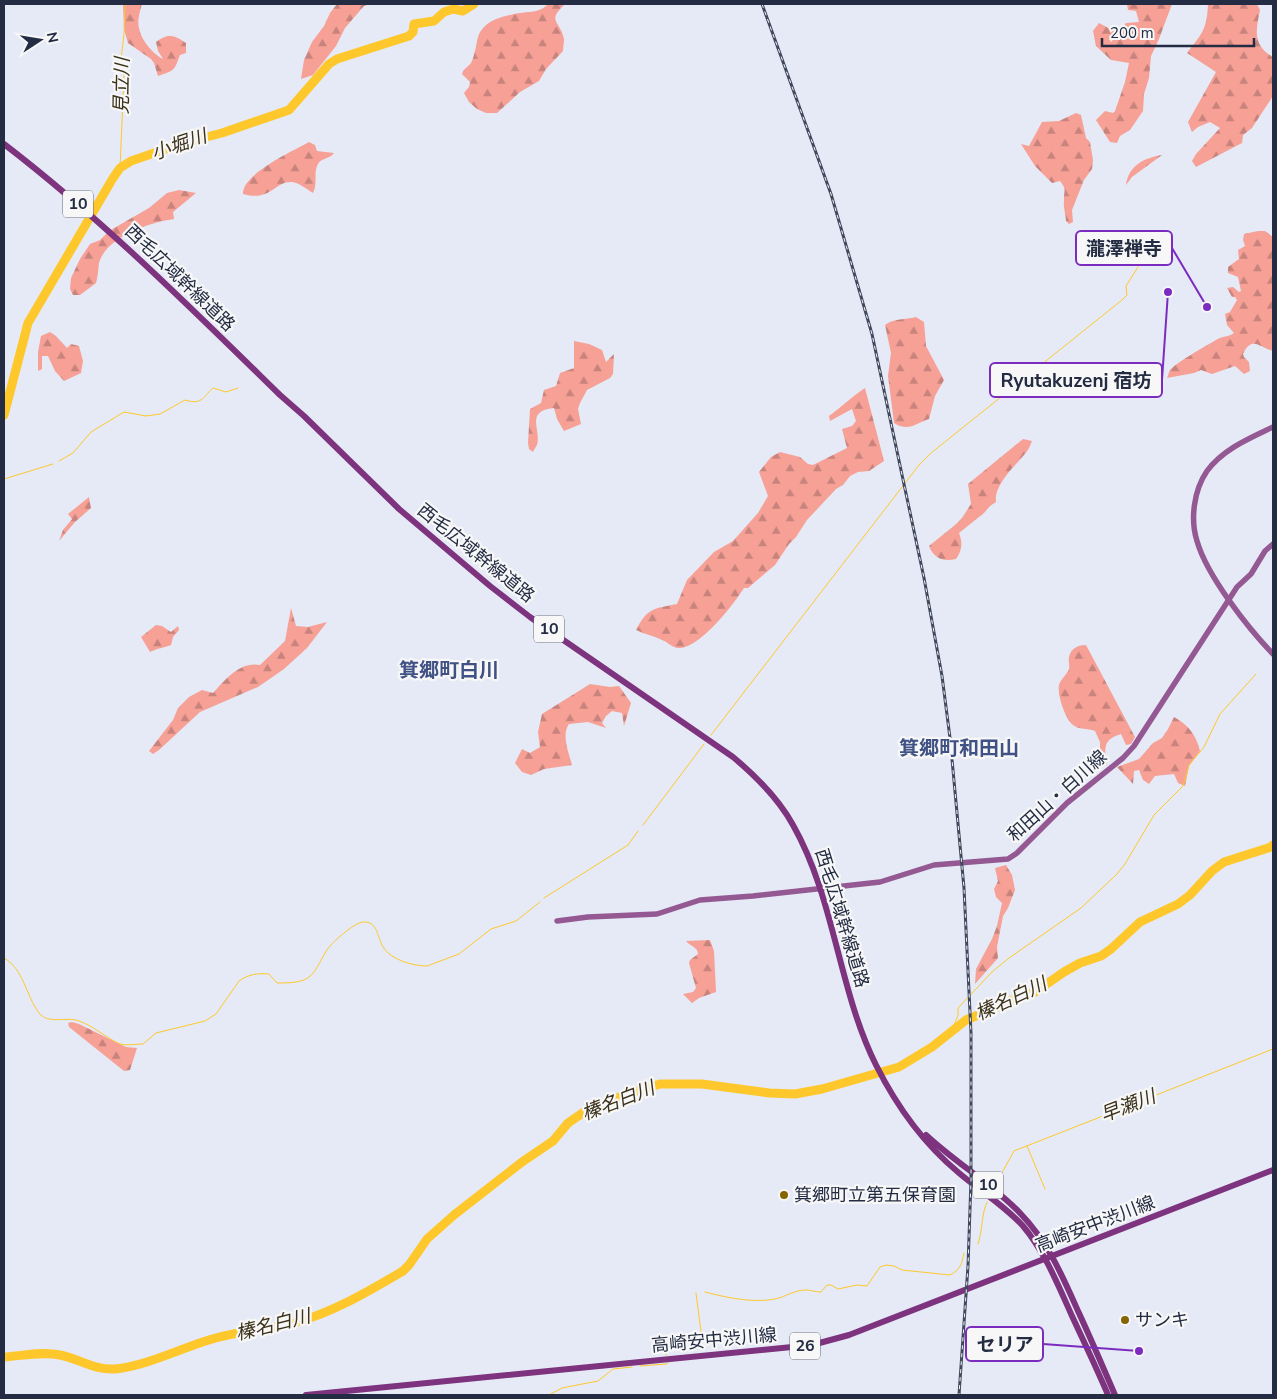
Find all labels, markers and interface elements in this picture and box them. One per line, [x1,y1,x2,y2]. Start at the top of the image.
north arrow [15,15,65,65]
scale bar [1102,15,1254,47]
text: 200 m [1110,23,1154,43]
text: N [42,30,63,45]
water label: 見立川 [109,55,136,115]
water label: 小堀川 [148,123,212,167]
road number: 10 [63,190,93,218]
street label: 西毛広域幹線道路 [120,219,240,337]
callout: 瀧澤禅寺 [1076,231,1172,265]
text: 瀧澤禅寺 [1086,236,1162,262]
callout: Ryutakuzenj 宿坊 [990,363,1162,397]
text: Ryutakuzenj 宿坊 [1000,368,1152,394]
street label: 西毛広域幹線道路 [412,498,540,608]
road number: 10 [534,616,564,642]
district label: 箕郷町白川 [399,657,499,684]
district label: 箕郷町和田山 [899,735,1019,762]
street label: 和田山・白川線 [1002,745,1112,847]
street label: 西毛広域幹線道路 [809,846,875,990]
water label: 榛名白川 [971,970,1053,1027]
water label: 榛名白川 [578,1075,660,1127]
water label: 早瀬川 [1097,1083,1161,1128]
road number: 10 [973,1172,1003,1198]
place label: 箕郷町立第五保育園 [794,1183,956,1207]
marker: 箕郷町立第五保育園 [778,1189,790,1201]
street label: 高崎安中渋川線 [1032,1190,1158,1258]
water label: 榛名白川 [233,1303,315,1347]
place label: サンキ [1135,1308,1189,1332]
marker: サンキ [1119,1314,1131,1326]
street label: 高崎安中渋川線 [650,1323,778,1357]
callout: セリア [966,1327,1043,1361]
road number: 26 [790,1332,820,1360]
text: セリア [976,1332,1034,1358]

